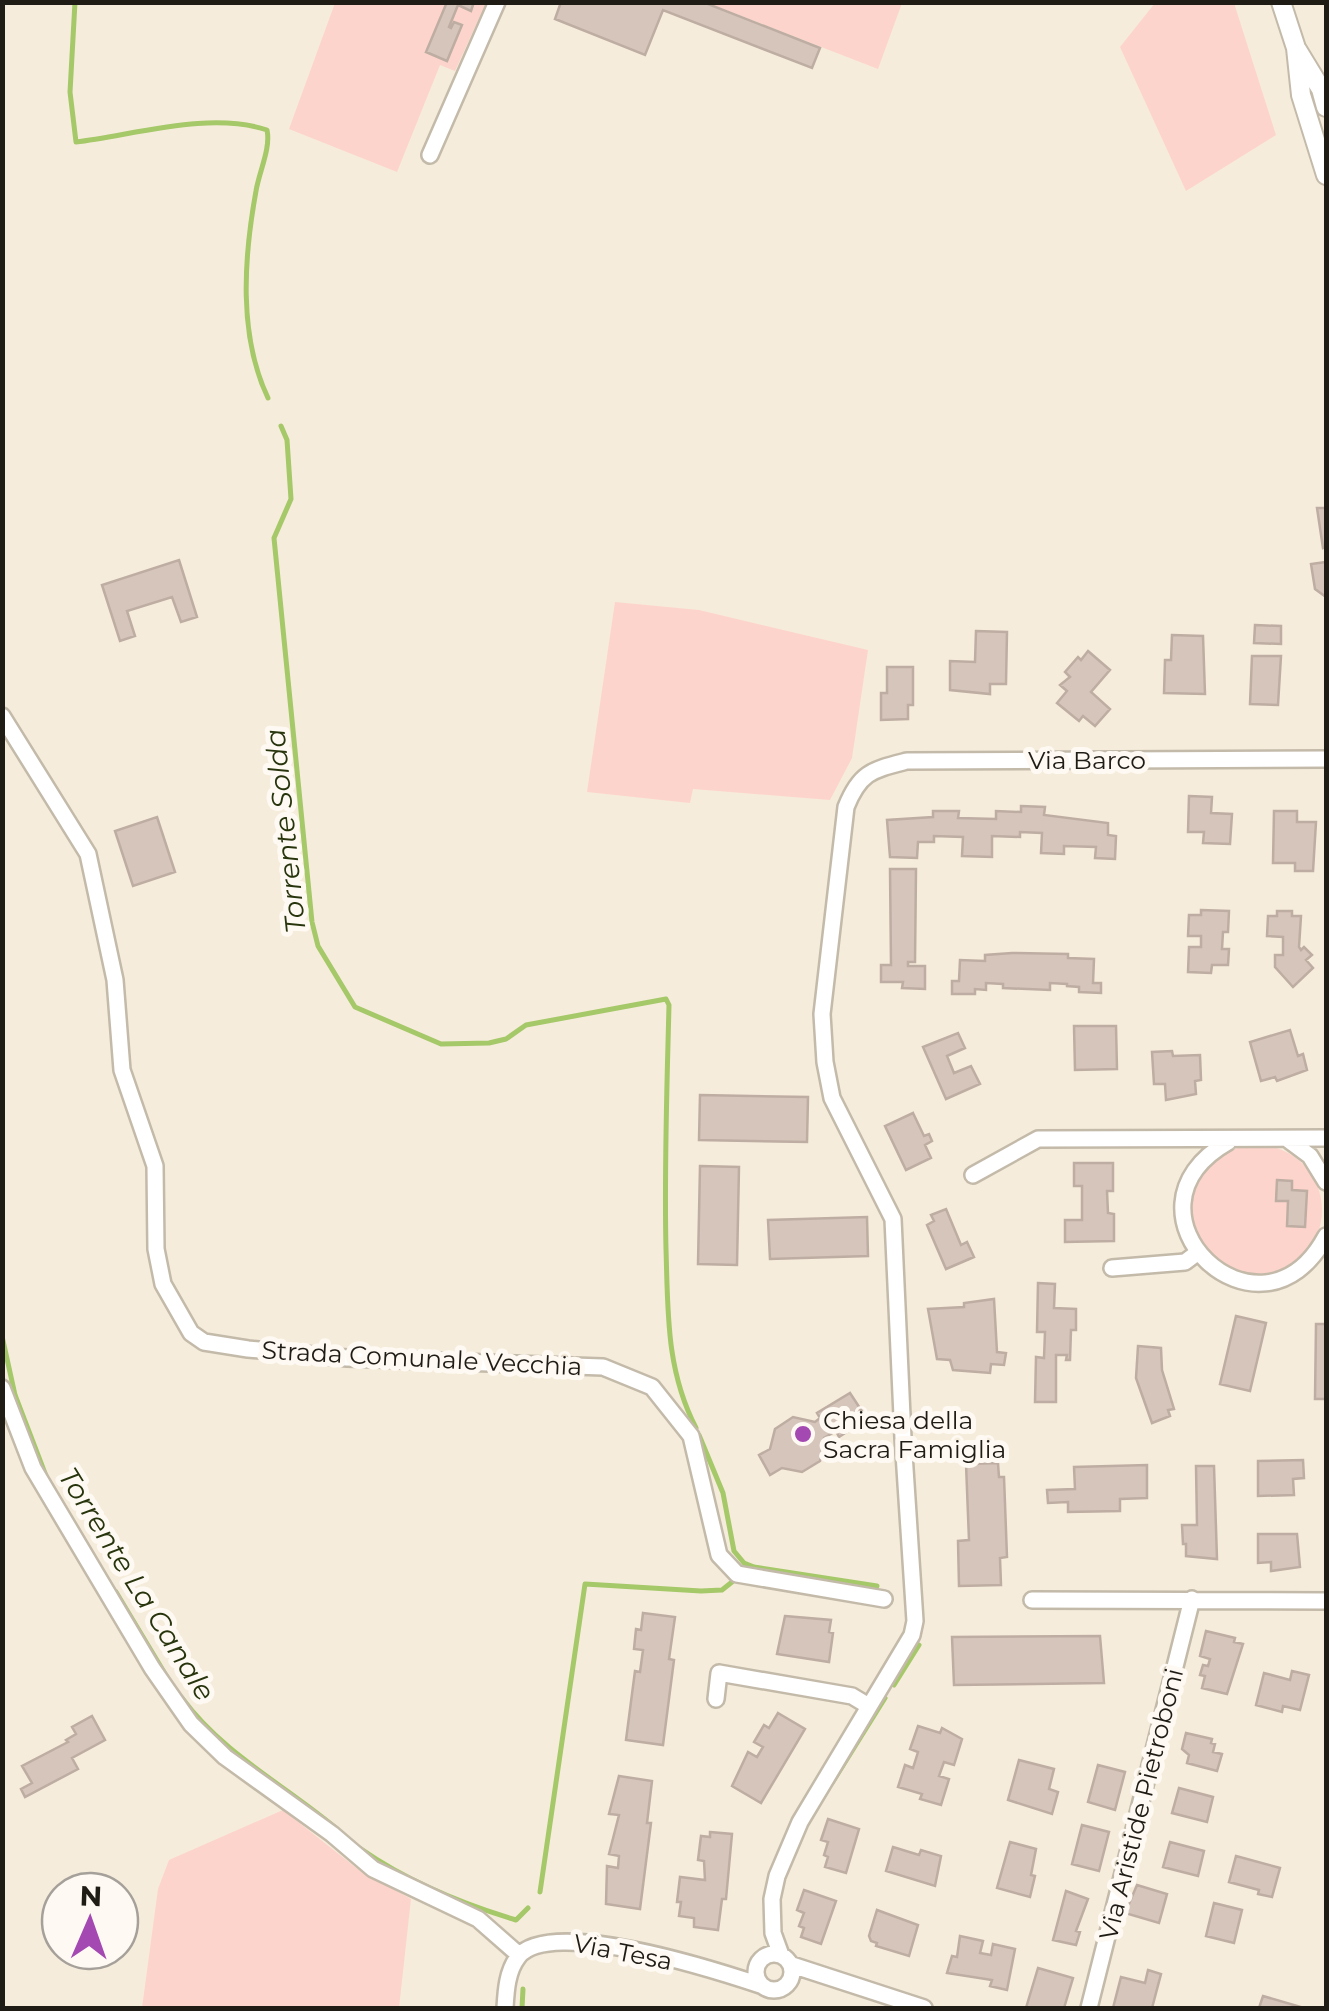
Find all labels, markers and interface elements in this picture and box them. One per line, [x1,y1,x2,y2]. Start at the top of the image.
water label: Torrente Solda [257,727,313,935]
street label: Via Barco [1028,745,1146,775]
street label: Strada Comunale Vecchia [261,1335,583,1381]
place label: Chiesa della Sacra Famiglia [823,1405,1006,1464]
marker: Chiesa della Sacra Famiglia [792,1423,814,1445]
water label: Torrente La Canale [51,1461,223,1707]
street label: Via Aristide Pietroboni [1093,1665,1189,1943]
north arrow [40,1871,140,1971]
text: N [79,1879,103,1913]
street label: Via Tesa [571,1928,675,1976]

